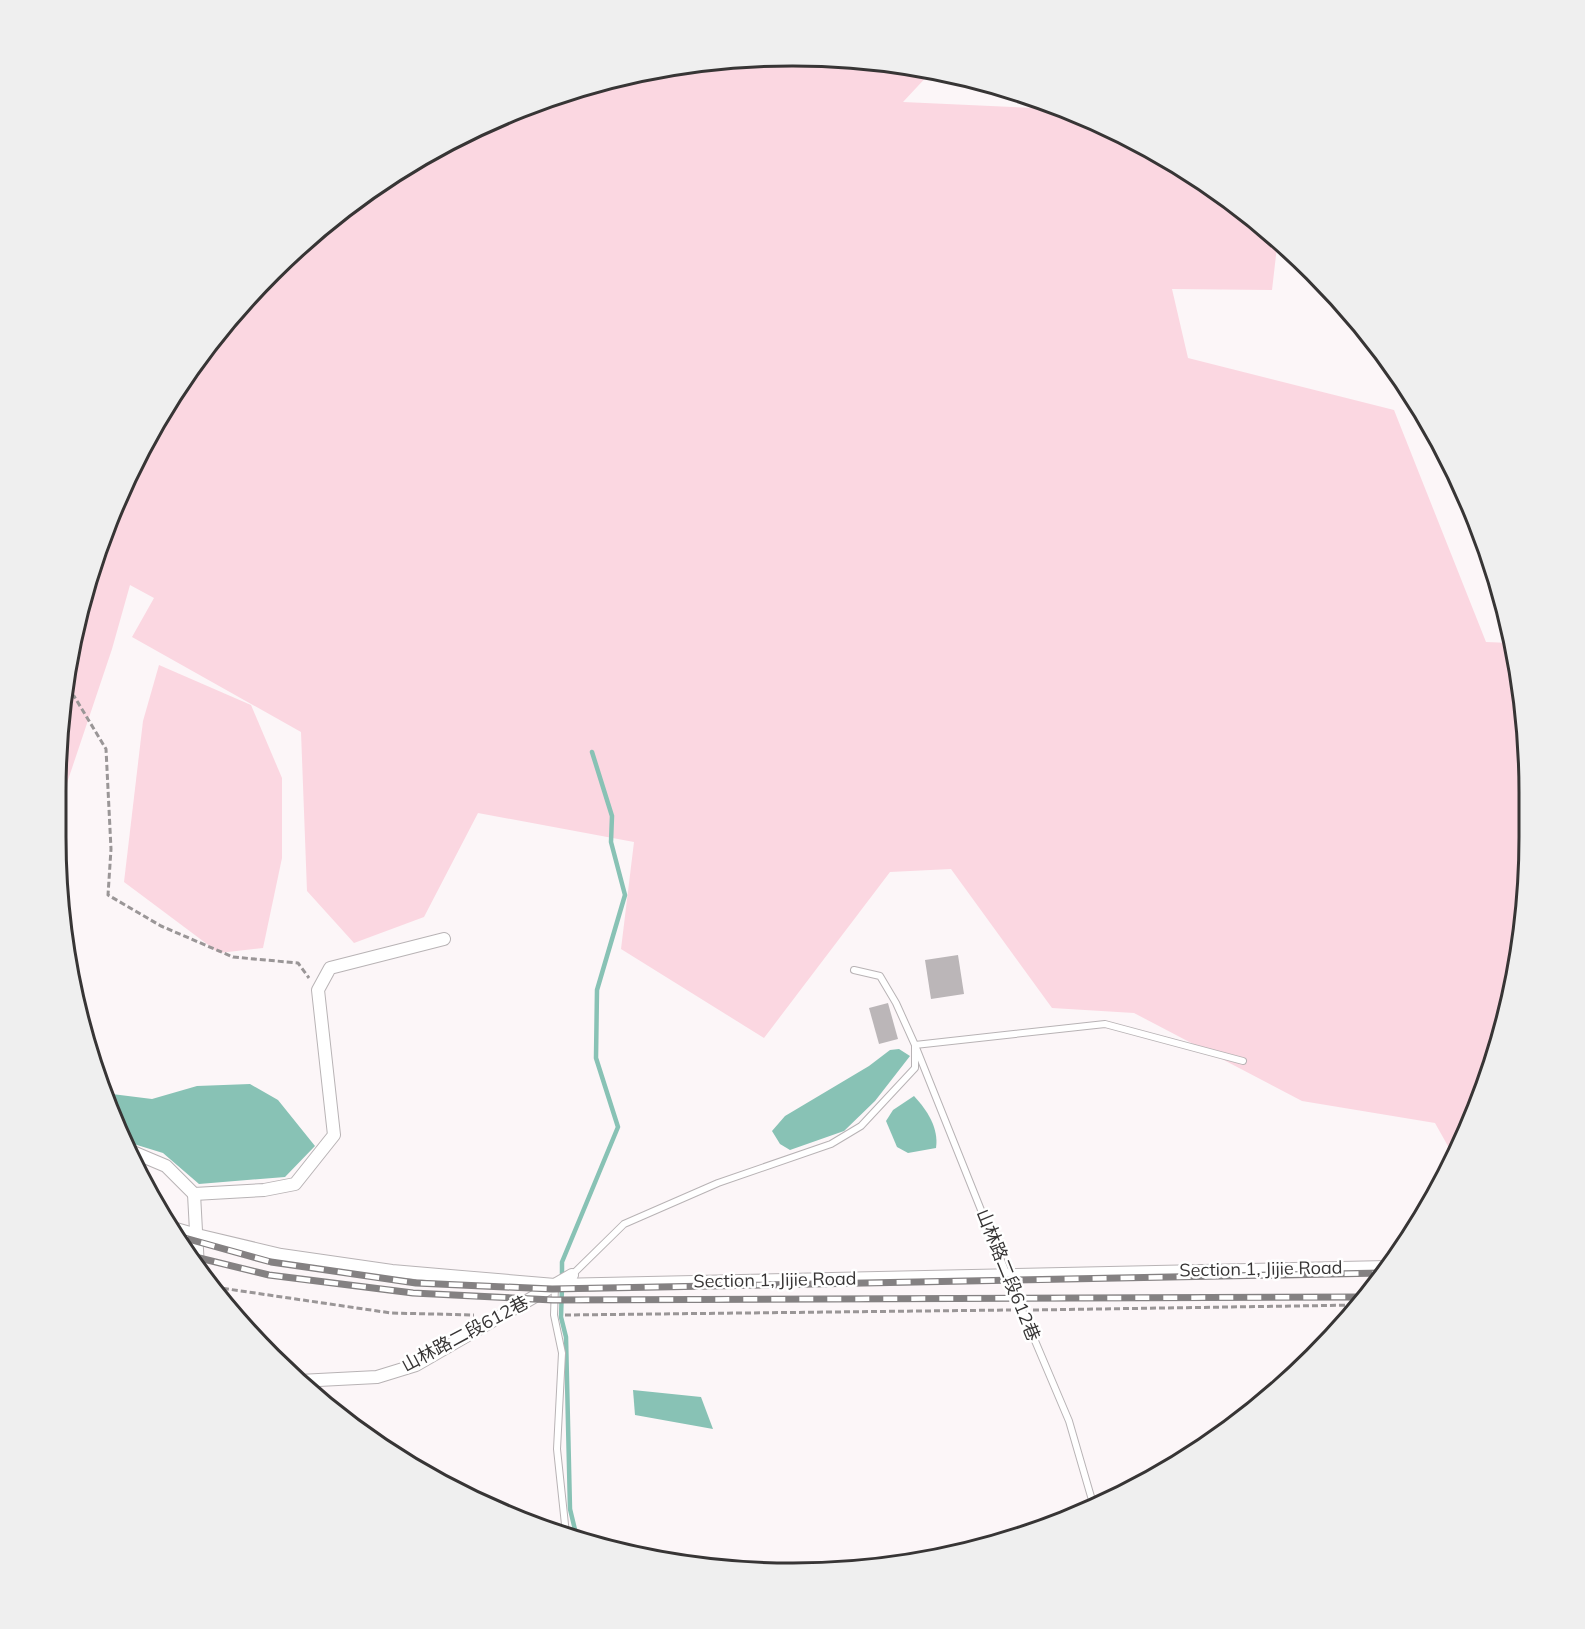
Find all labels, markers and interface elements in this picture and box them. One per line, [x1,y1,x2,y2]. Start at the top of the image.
street label: 山林路二段612巷 [972,1205,1045,1344]
street label: Section 1, Jijie Road [1179,1256,1343,1281]
street label: Section 1, Jijie Road [693,1267,857,1292]
street label: 山林路二段612巷 [397,1290,532,1377]

